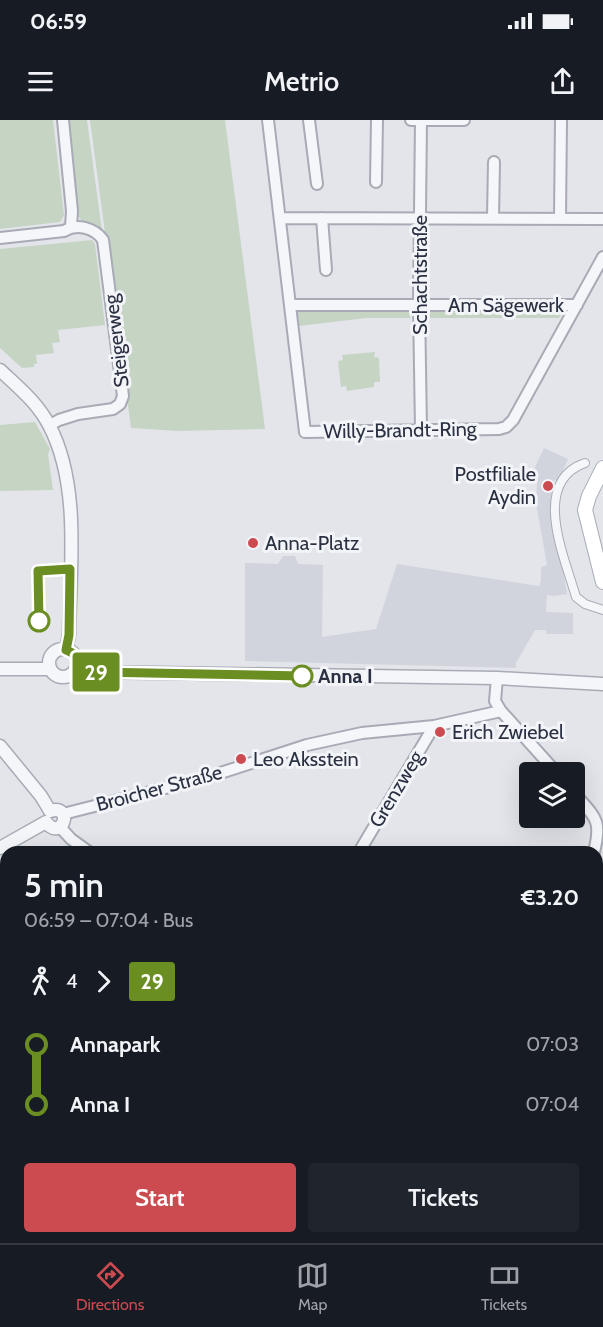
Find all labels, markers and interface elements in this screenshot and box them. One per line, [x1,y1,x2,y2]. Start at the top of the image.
text: 06:59 [30,8,87,35]
icon: menu [24,65,57,98]
text: Metrio [264,65,339,98]
icon: share [546,65,579,98]
street label: Schachtstraße [408,215,432,335]
street label: Steigerweg [98,292,134,389]
street label: Am Sägewerk [448,293,564,317]
street label: Willy-Brandt-Ring [323,417,478,443]
place label: Postfiliale Aydin [455,462,536,509]
marker: Postfiliale Aydin [541,479,555,493]
place label: Anna-Platz [265,531,359,555]
marker: Anna-Platz [246,536,260,550]
unlabelled marker [28,610,50,632]
line badge: 29 [69,652,123,692]
text: 29 [85,660,107,685]
place label: Anna I [318,664,373,688]
marker: Anna I [291,665,313,687]
place label: Erich Zwiebel [452,720,564,744]
marker: Erich Zwiebel [433,725,447,739]
street label: Grenzweg [364,746,429,832]
place label: Leo Aksstein [253,747,359,771]
marker: Leo Aksstein [234,752,248,766]
street label: Broicher Straße [93,760,225,816]
map controls [519,762,585,828]
button: layers [519,762,585,828]
text: 5 min [24,865,104,905]
text: €3.20 [521,884,579,911]
text: 06:59 – 07:04 · Bus [24,908,193,932]
icon: walk [24,965,57,998]
icon: forward [87,965,120,998]
text: 4 [66,969,78,993]
text: 29 [141,969,163,994]
text: Annapark [70,1031,160,1058]
text: 07:03 [526,1032,579,1056]
text: Anna I [70,1091,130,1118]
text: 07:04 [526,1092,579,1116]
button: Start [24,1163,296,1232]
button: Tickets [308,1163,579,1232]
tab: Directions [76,1259,144,1314]
tab: Map [296,1259,329,1314]
tab: Tickets [481,1259,527,1314]

